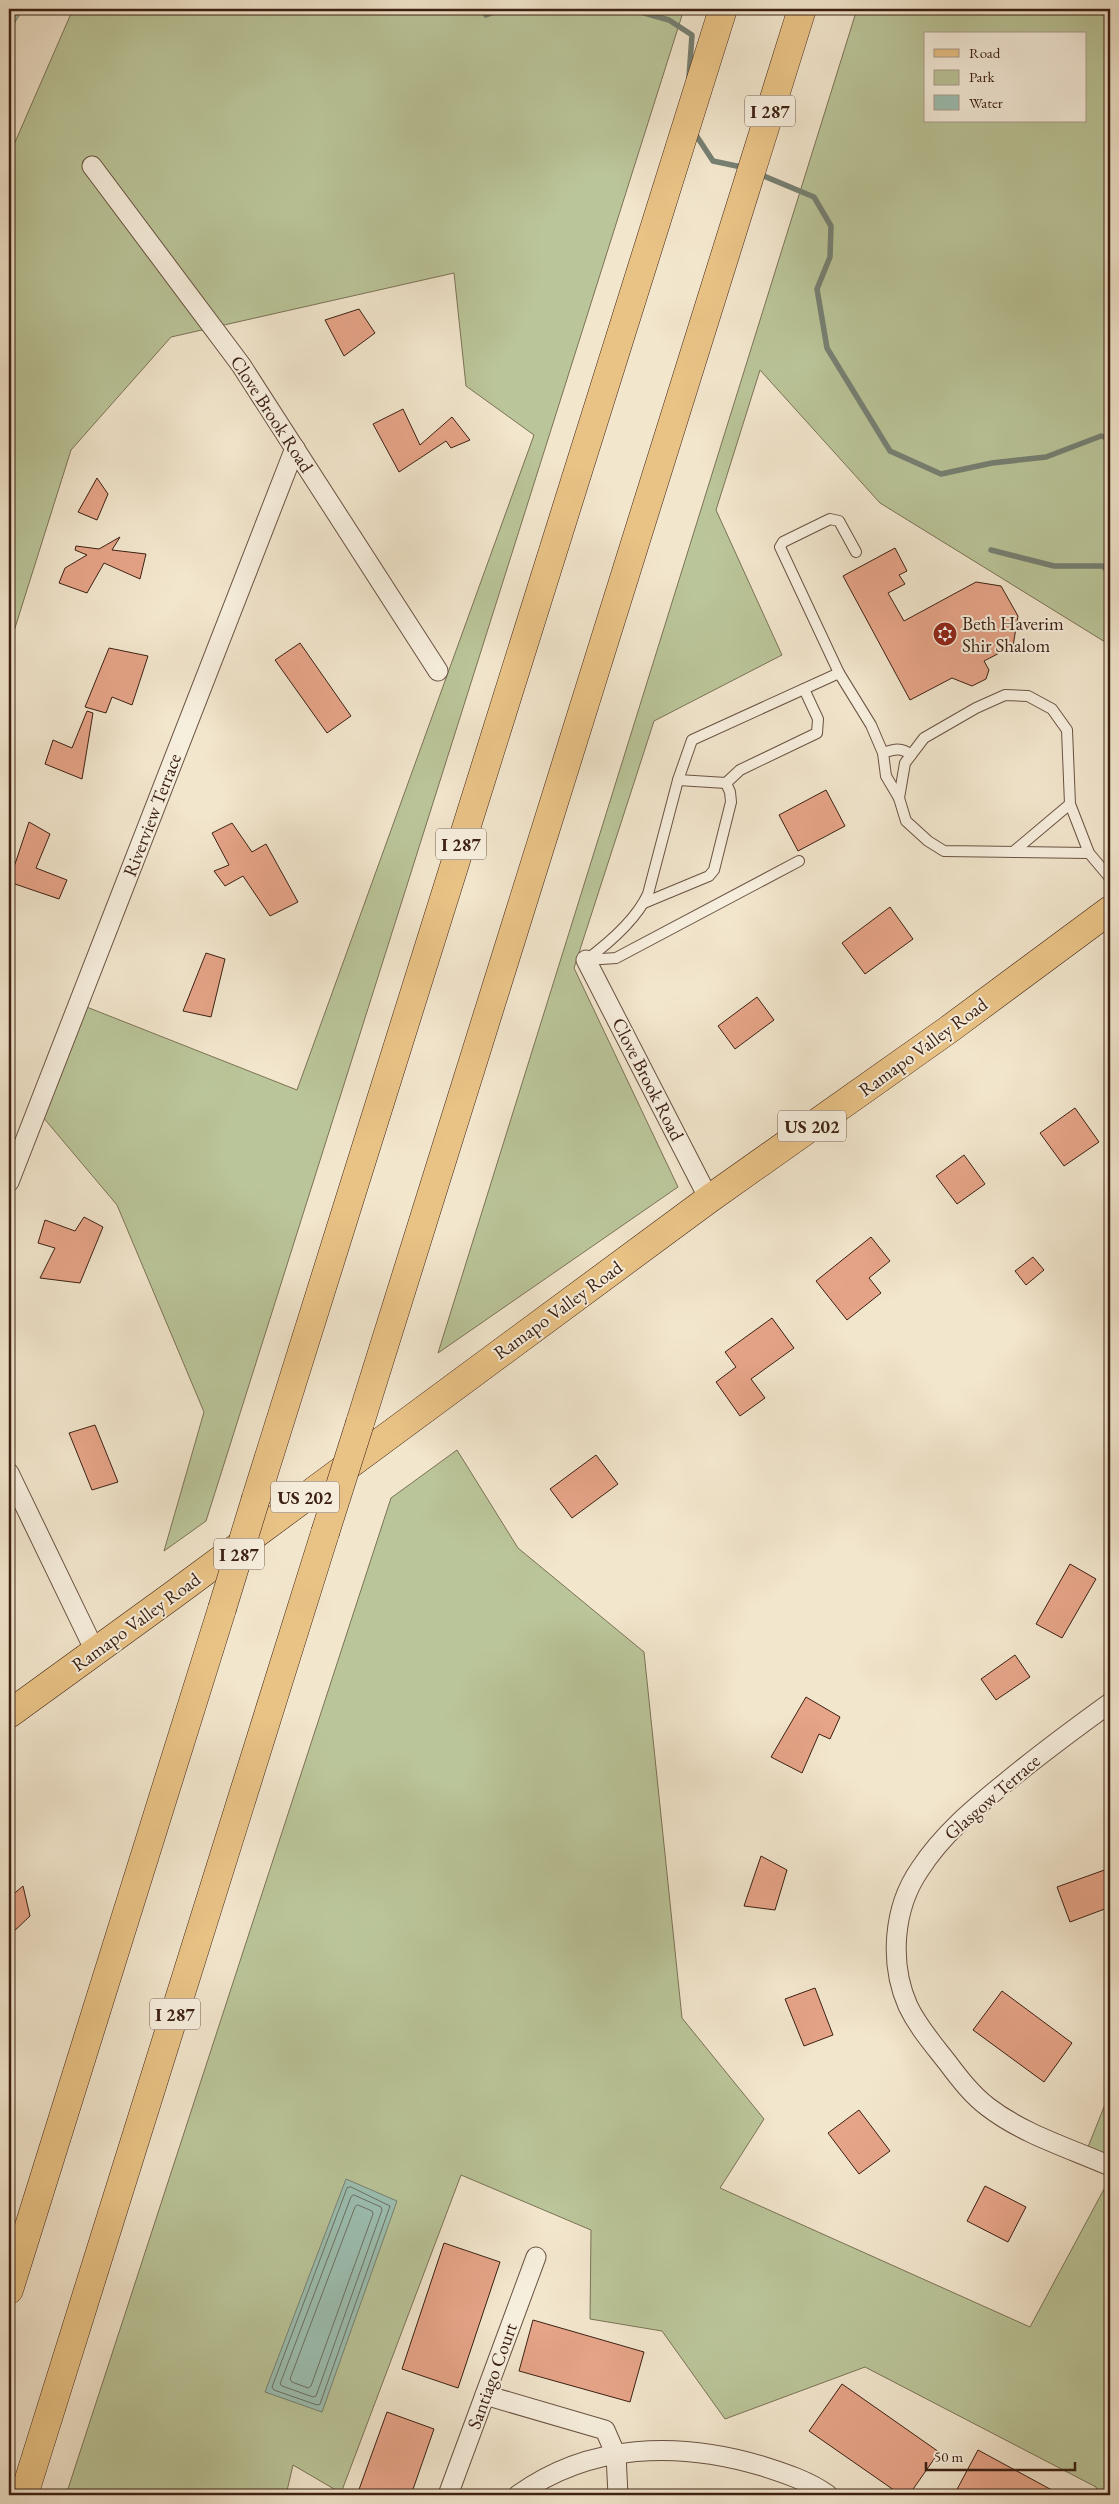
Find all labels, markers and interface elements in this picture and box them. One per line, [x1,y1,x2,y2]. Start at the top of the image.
legend [924,32,1086,122]
text: Road [969,43,1001,62]
text: Park [969,67,996,86]
text: Water [969,93,1003,112]
road number: I 287 [745,95,795,126]
street label: Clove Brook Road [225,351,319,478]
place label: Beth Haverim Shir Shalom [962,611,1064,658]
synagogue icon: Beth Haverim Shir Shalom [932,621,958,647]
street label: Riverview Terrace [117,750,187,880]
road number: I 287 [436,829,486,860]
street label: Ramapo Valley Road [854,992,993,1102]
street label: Clove Brook Road [606,1013,690,1145]
road number: US 202 [778,1110,846,1142]
street label: Ramapo Valley Road [489,1255,628,1365]
road number: US 202 [271,1481,339,1512]
road number: I 287 [214,1538,264,1570]
street label: Ramapo Valley Road [67,1567,206,1677]
street label: Glasgow Terrace [939,1748,1045,1846]
road number: I 287 [150,1998,200,2030]
street label: Santiago Court [461,2319,523,2433]
scale bar [926,2439,1075,2471]
text: 50 m [934,2447,963,2466]

